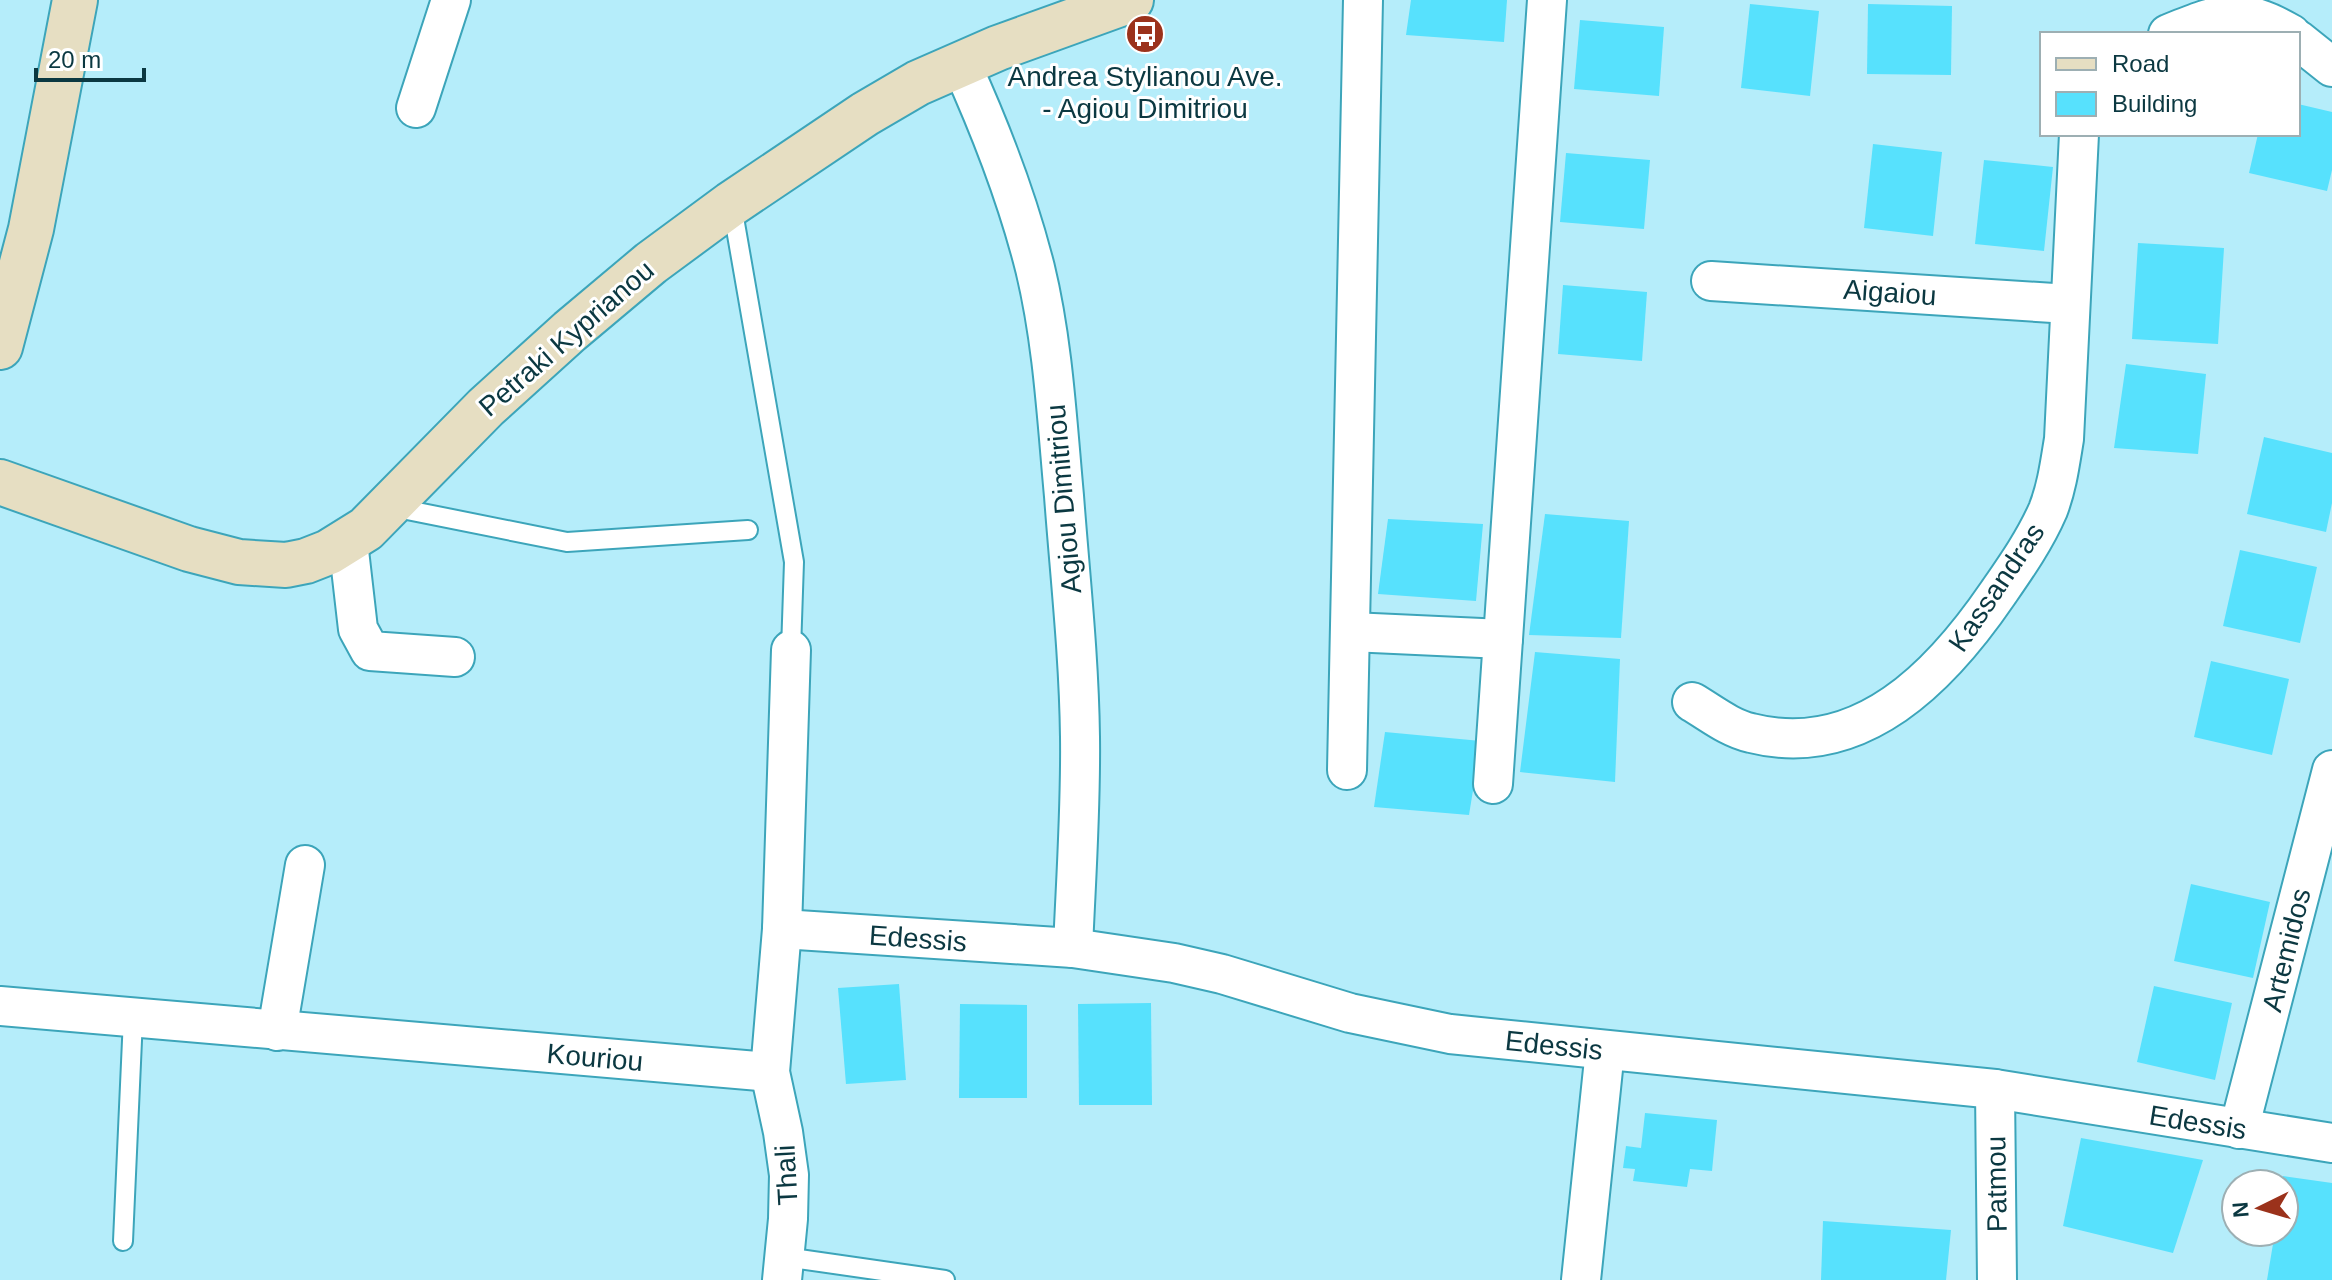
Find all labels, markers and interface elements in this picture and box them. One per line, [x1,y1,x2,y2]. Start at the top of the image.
bus stop icon: Andrea Stylianou Ave. - Agiou Dimitriou [1124,13,1166,55]
scale bar [36,32,144,82]
legend [2040,32,2300,136]
text: 20 m [48,46,101,73]
text: Road [2112,50,2169,77]
place label: Andrea Stylianou Ave. - Agiou Dimitriou [1007,61,1283,124]
text: Building [2112,90,2197,117]
street label: Petraki Kyprianou [473,254,660,423]
street label: Aigaiou [1842,274,1938,311]
street label: Agiou Dimitriou [1040,403,1087,595]
street label: Kassandras [1942,517,2051,657]
street label: Artemidos [2256,885,2317,1015]
street label: Edessis [868,920,968,957]
street label: Edessis [1504,1025,1604,1066]
street label: Kouriou [546,1038,644,1077]
street label: Edessis [2147,1100,2249,1145]
street label: Patmou [1980,1135,2013,1233]
street label: Thali [769,1144,804,1206]
north arrow [2220,1168,2300,1248]
text: N [2227,1201,2254,1219]

